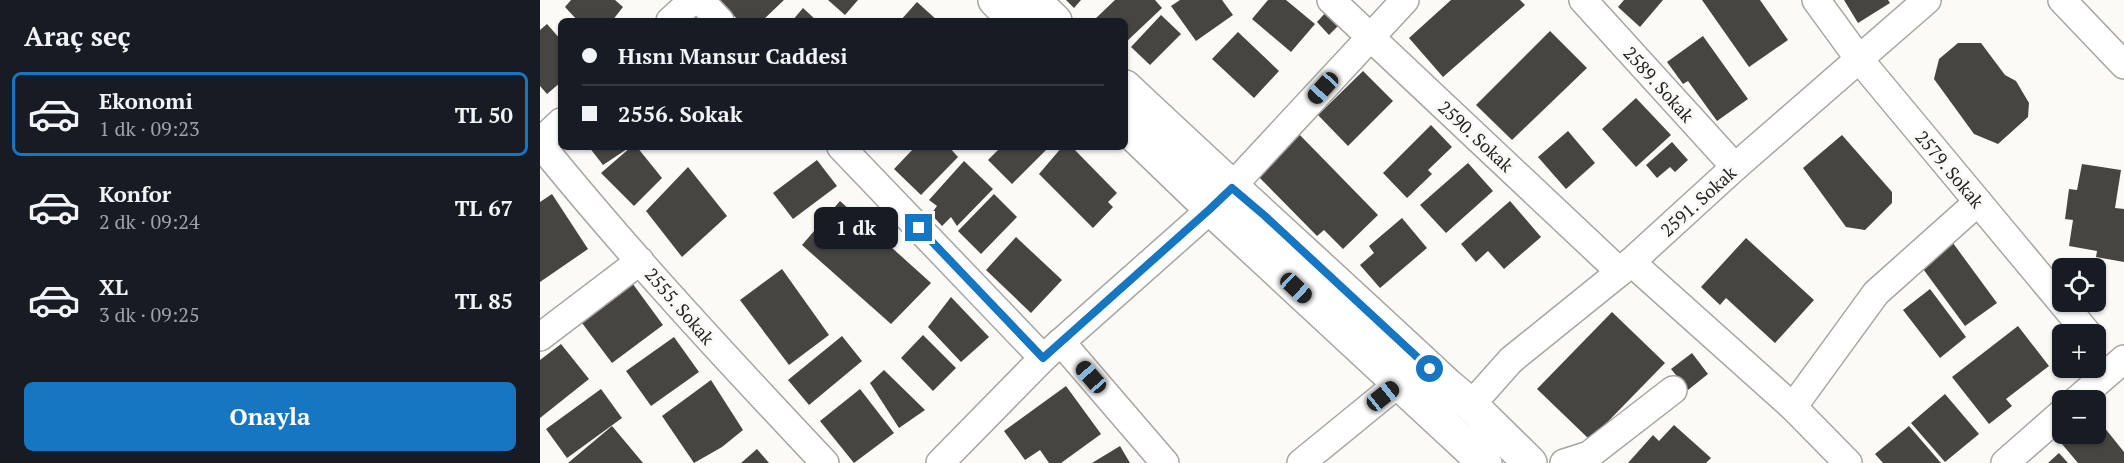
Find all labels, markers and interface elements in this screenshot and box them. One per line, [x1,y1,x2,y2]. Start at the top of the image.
text: Araç seç [24,18,131,54]
text: Hısnı Mansur Caddesi [618,41,848,70]
street label: 2589. Sokak [1619,41,1700,128]
car [1304,69,1342,107]
text: Ekonomi [99,86,193,115]
icon: car [27,87,81,141]
street label: 2590. Sokak [1433,95,1519,177]
text: 2556. Sokak [618,99,743,128]
text: TL 50 [455,100,513,129]
text: 1 dk · 09:23 [99,115,200,142]
street label: 2579. Sokak [1910,125,1990,213]
street label: 2591. Sokak [1655,160,1742,241]
text: Konfor [99,179,171,208]
icon: car [27,180,81,234]
text: TL 67 [455,193,513,222]
callout: 1 dk [814,207,898,249]
text: 2 dk · 09:24 [99,208,200,235]
text: 1 dk [836,214,876,241]
route end [905,214,932,241]
map controls [2052,258,2106,444]
button: locate [2052,258,2106,312]
street label: 2555. Sokak [640,263,720,350]
car [1277,269,1315,307]
text: XL [99,272,128,301]
icon: car [27,273,81,327]
text: TL 85 [455,286,513,315]
text: 3 dk · 09:25 [99,301,200,328]
button: + [2052,324,2106,378]
route start [1416,355,1443,382]
car [1072,358,1110,396]
car [1363,378,1403,414]
button: Onayla [24,382,516,451]
button: − [2052,390,2106,444]

